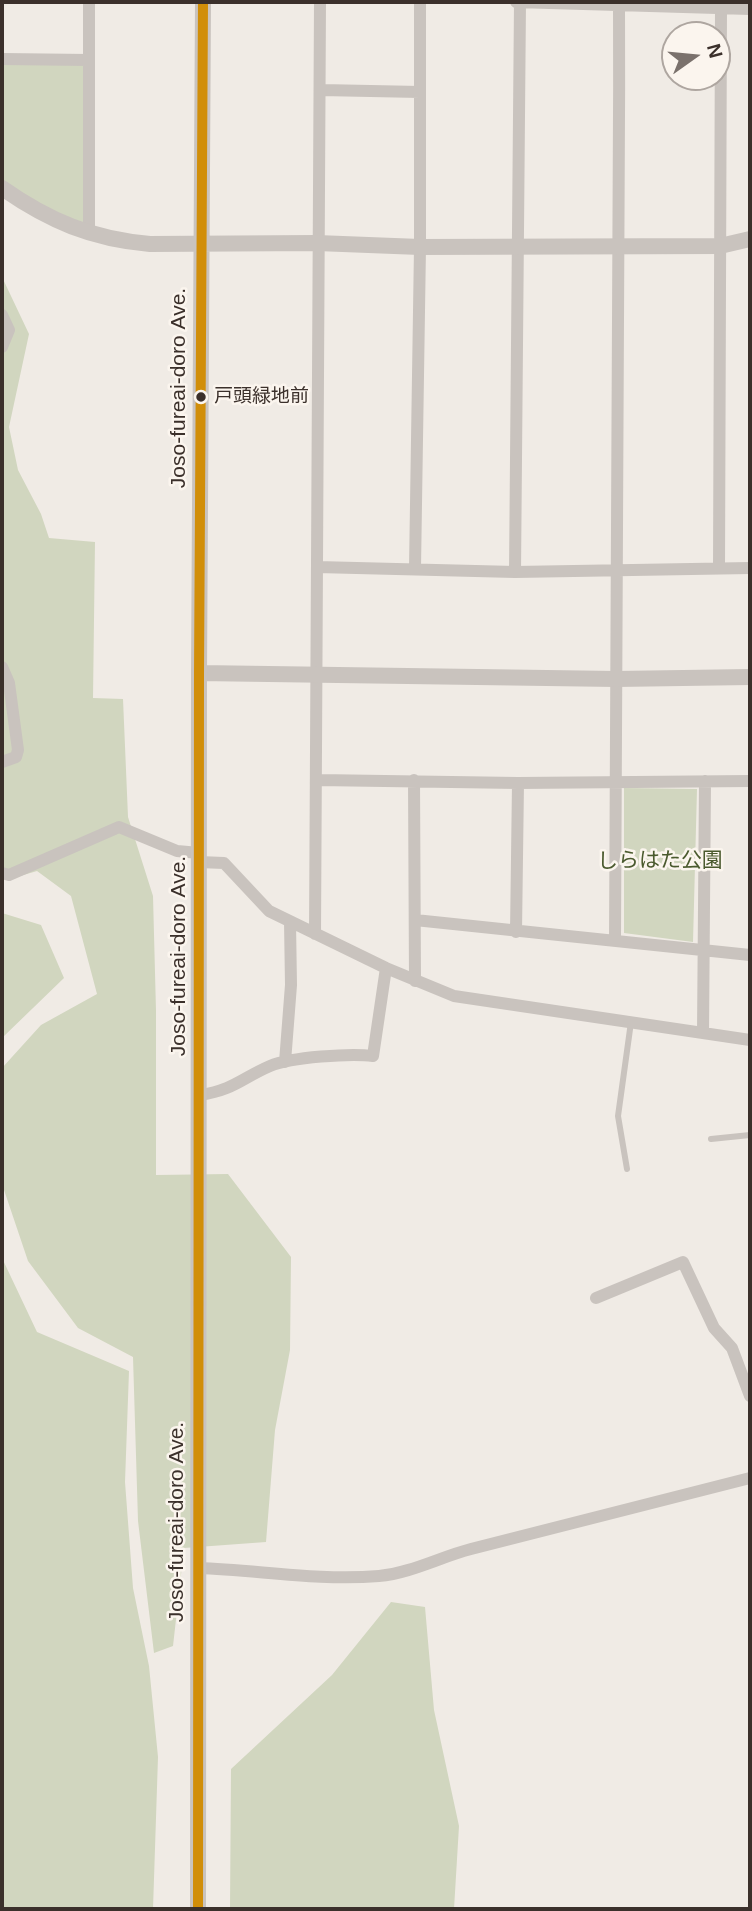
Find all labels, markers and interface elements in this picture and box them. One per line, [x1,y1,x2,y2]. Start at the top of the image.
north arrow [661,21,731,91]
text: N [703,42,727,60]
street label: Joso-fureai-doro Ave. [166,288,192,488]
place label: 戸頭緑地前 [214,386,309,408]
marker: 戸頭緑地前 [194,390,208,404]
park label: しらはた公園 [597,848,723,874]
street label: Joso-fureai-doro Ave. [166,856,192,1056]
street label: Joso-fureai-doro Ave. [164,1422,190,1622]

